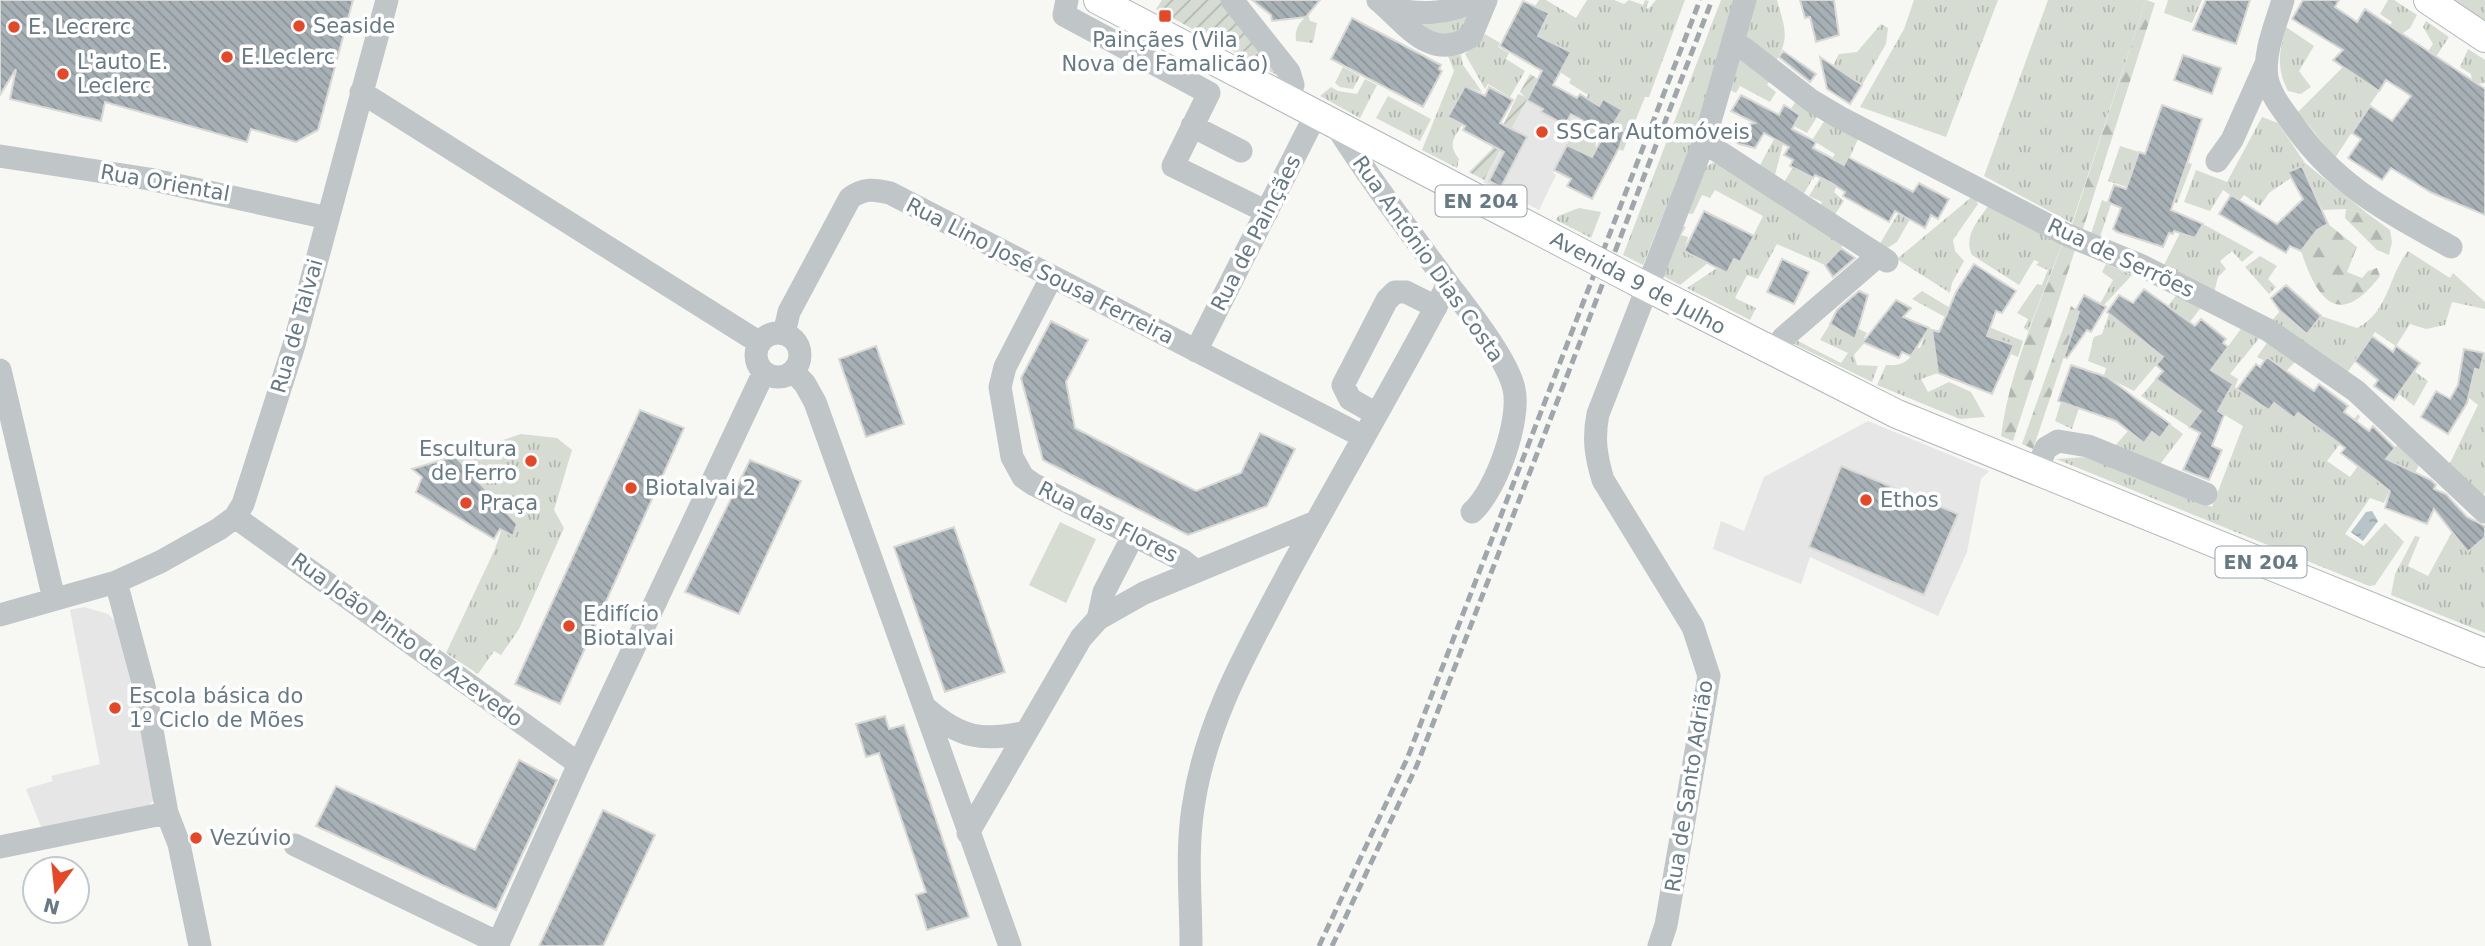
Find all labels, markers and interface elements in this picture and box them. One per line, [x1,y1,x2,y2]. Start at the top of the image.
marker: Painçães (Vila Nova de Famalicão) [1157,8,1173,24]
place label: Seaside [313,14,395,38]
place label: E. Lecrerc [28,15,131,39]
marker: Seaside [291,18,307,34]
marker: E. Lecrerc [6,19,22,35]
place label: Painçães (Vila Nova de Famalicão) [1062,28,1268,76]
place label: E.Leclerc [241,45,335,69]
marker: E.Leclerc [219,49,235,65]
place label: L'auto E. Leclerc [77,50,168,98]
marker: L'auto E. Leclerc [55,66,71,82]
place label: SSCar Automóveis [1556,120,1750,144]
marker: SSCar Automóveis [1534,124,1550,140]
street label: Rua de Painçães [1206,151,1306,315]
street label: Rua António Dias Costa [1348,151,1508,367]
street label: Rua Oriental [99,160,231,206]
road number: EN 204 [1436,186,1526,216]
street label: Rua Lino José Sousa Ferreira [902,193,1178,349]
street label: Rua de Serrões [2044,214,2198,302]
street label: Avenida 9 de Julho [1546,227,1730,339]
street label: Rua de Talvai [266,256,328,396]
place label: Escultura de Ferro [419,437,517,485]
marker: Escultura de Ferro [523,453,539,469]
place label: Biotalvai 2 [645,476,756,500]
street label: Rua das Flores [1034,477,1182,567]
marker: Biotalvai 2 [623,480,639,496]
place label: Ethos [1880,488,1939,512]
place label: Praça [480,491,538,515]
marker: Ethos [1858,492,1874,508]
marker: Praça [458,495,474,511]
road number: EN 204 [2216,547,2306,578]
street label: Rua João Pinto de Azevedo [287,548,527,732]
place label: Edifício Biotalvai [583,602,674,650]
marker: Edifício Biotalvai [561,618,577,634]
street label: Rua de Santo Adrião [1660,678,1718,894]
place label: Escola básica do 1º Ciclo de Mões [129,684,304,732]
marker: Escola básica do 1º Ciclo de Mões [107,700,123,716]
place label: Vezúvio [210,826,291,850]
marker: Vezúvio [188,830,204,846]
north arrow [21,855,91,925]
text: N [41,894,62,919]

